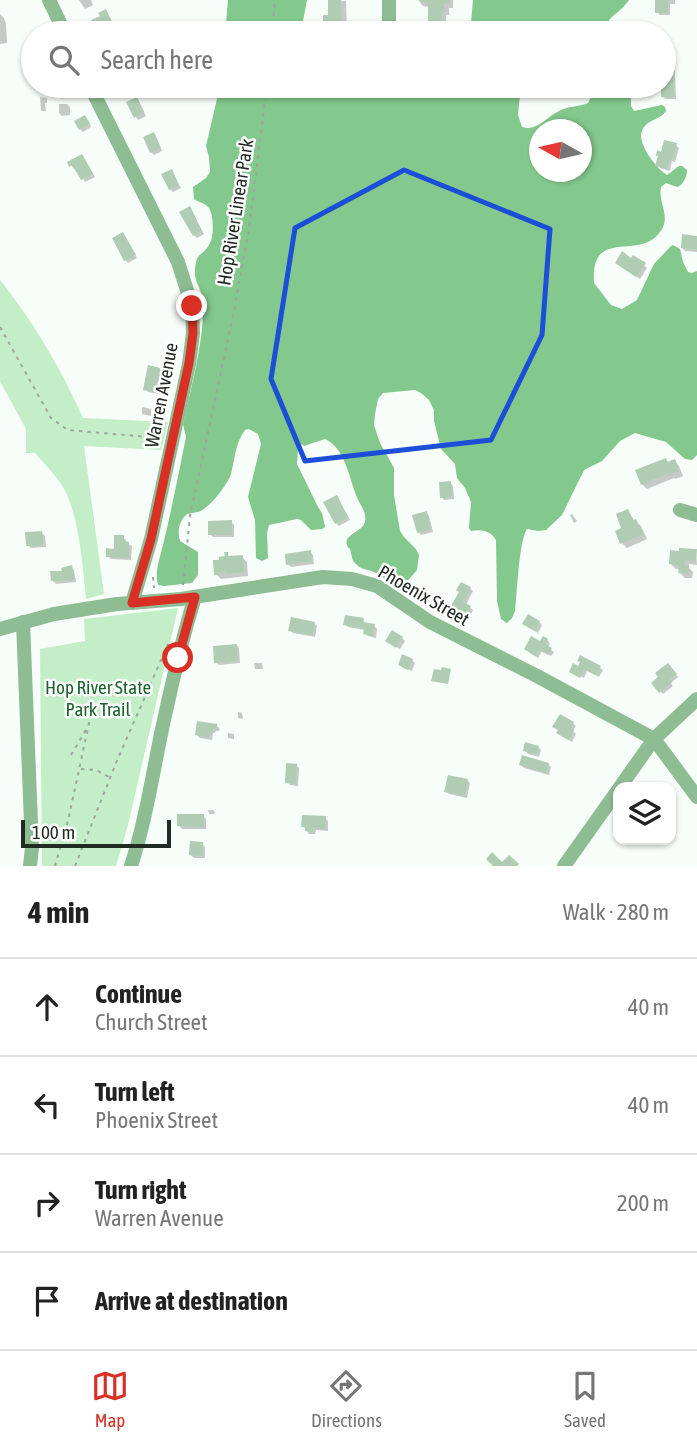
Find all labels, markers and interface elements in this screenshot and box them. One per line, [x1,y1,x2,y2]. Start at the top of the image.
search box [21,21,676,98]
icon: search [45,41,83,79]
text: Search here [101,45,213,75]
north arrow [529,119,592,182]
street label: Hop River Linear Park [213,136,258,287]
route end [176,290,207,321]
street label: Warren Avenue [140,341,182,449]
street label: Phoenix Street [374,560,474,630]
route start [162,642,193,673]
park label: Hop River State Park Trail [45,676,151,720]
map controls [613,782,676,845]
button: layers [613,782,676,845]
scale bar [21,817,172,849]
text: 100 m [32,821,75,843]
text: 4 min [28,895,89,929]
text: Walk · 280 m [563,899,669,925]
text: Continue [95,979,182,1009]
icon: ahead [28,988,66,1026]
text: 40 m [628,994,669,1020]
text: Church Street [95,1009,208,1035]
text: Turn left [95,1077,175,1107]
icon: left [28,1086,66,1124]
text: 40 m [628,1092,669,1118]
text: Phoenix Street [95,1107,218,1133]
text: Turn right [95,1175,186,1205]
icon: right [28,1184,66,1222]
text: 200 m [617,1190,669,1216]
text: Warren Avenue [95,1205,224,1231]
icon: arrive [28,1282,66,1320]
text: Arrive at destination [95,1286,288,1316]
tab: Map [91,1367,129,1431]
tab: Directions [311,1367,382,1431]
tab: Saved [564,1367,606,1431]

